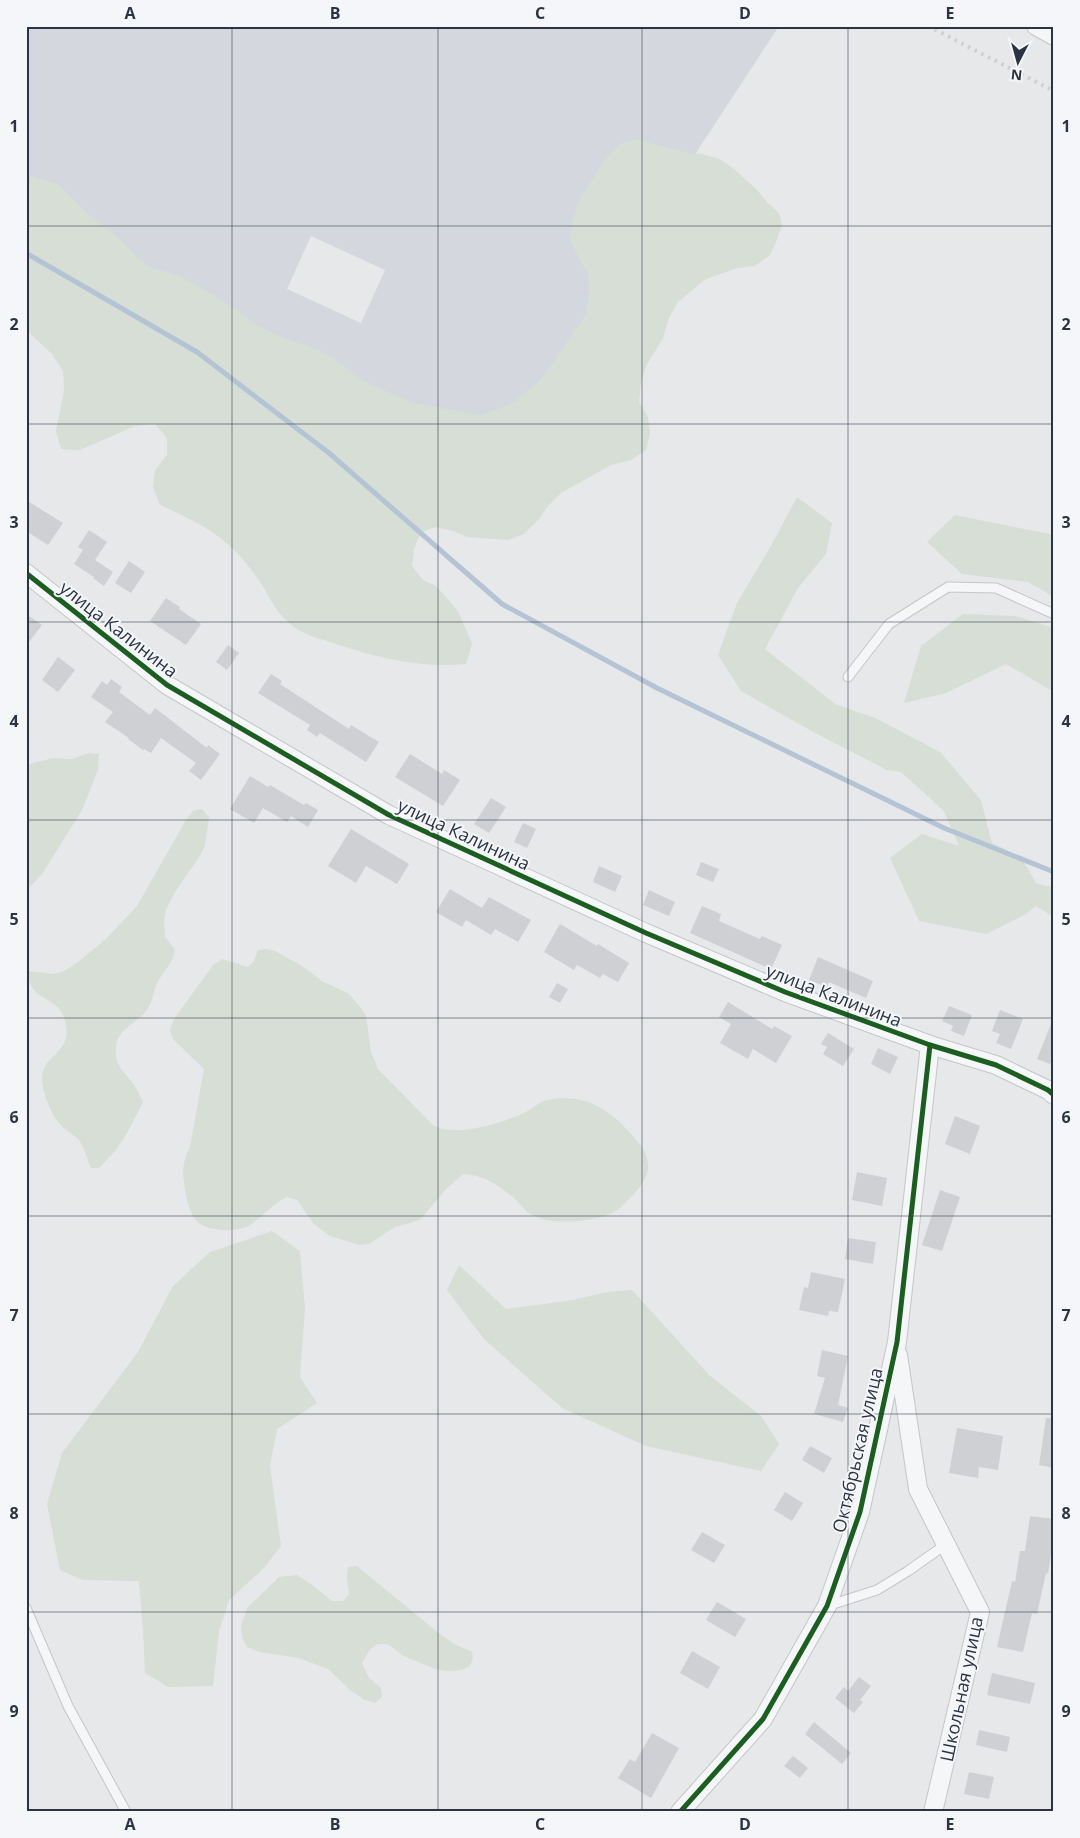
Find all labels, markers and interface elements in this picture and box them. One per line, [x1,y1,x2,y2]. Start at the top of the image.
text: A [124,2,136,24]
text: B [330,2,340,24]
text: C [535,2,545,24]
text: D [739,2,751,24]
text: E [946,2,955,24]
north arrow [992,38,1042,88]
text: N [1010,65,1023,85]
text: 1 [9,115,19,137]
text: 1 [1061,115,1071,137]
text: 2 [9,313,19,335]
text: 2 [1061,313,1071,335]
text: 3 [9,511,19,533]
text: 3 [1061,511,1071,533]
street label: улица Калинина [55,575,183,683]
text: 4 [9,710,19,732]
text: 4 [1061,710,1071,732]
street label: улица Калинина [394,793,534,875]
text: 5 [9,908,19,930]
text: 5 [1061,908,1071,930]
street label: улица Калинина [763,958,905,1032]
text: 6 [9,1106,19,1128]
text: 6 [1061,1106,1071,1128]
text: 7 [9,1304,19,1326]
text: 7 [1061,1304,1071,1326]
street label: Октябрьская улица [826,1365,888,1535]
text: 8 [9,1502,19,1524]
text: 8 [1061,1502,1071,1524]
street label: Школьная улица [934,1614,988,1764]
text: 9 [9,1700,19,1722]
text: 9 [1061,1700,1071,1722]
text: A [124,1813,136,1835]
text: B [330,1813,340,1835]
text: C [535,1813,545,1835]
text: D [739,1813,751,1835]
text: E [946,1813,955,1835]

